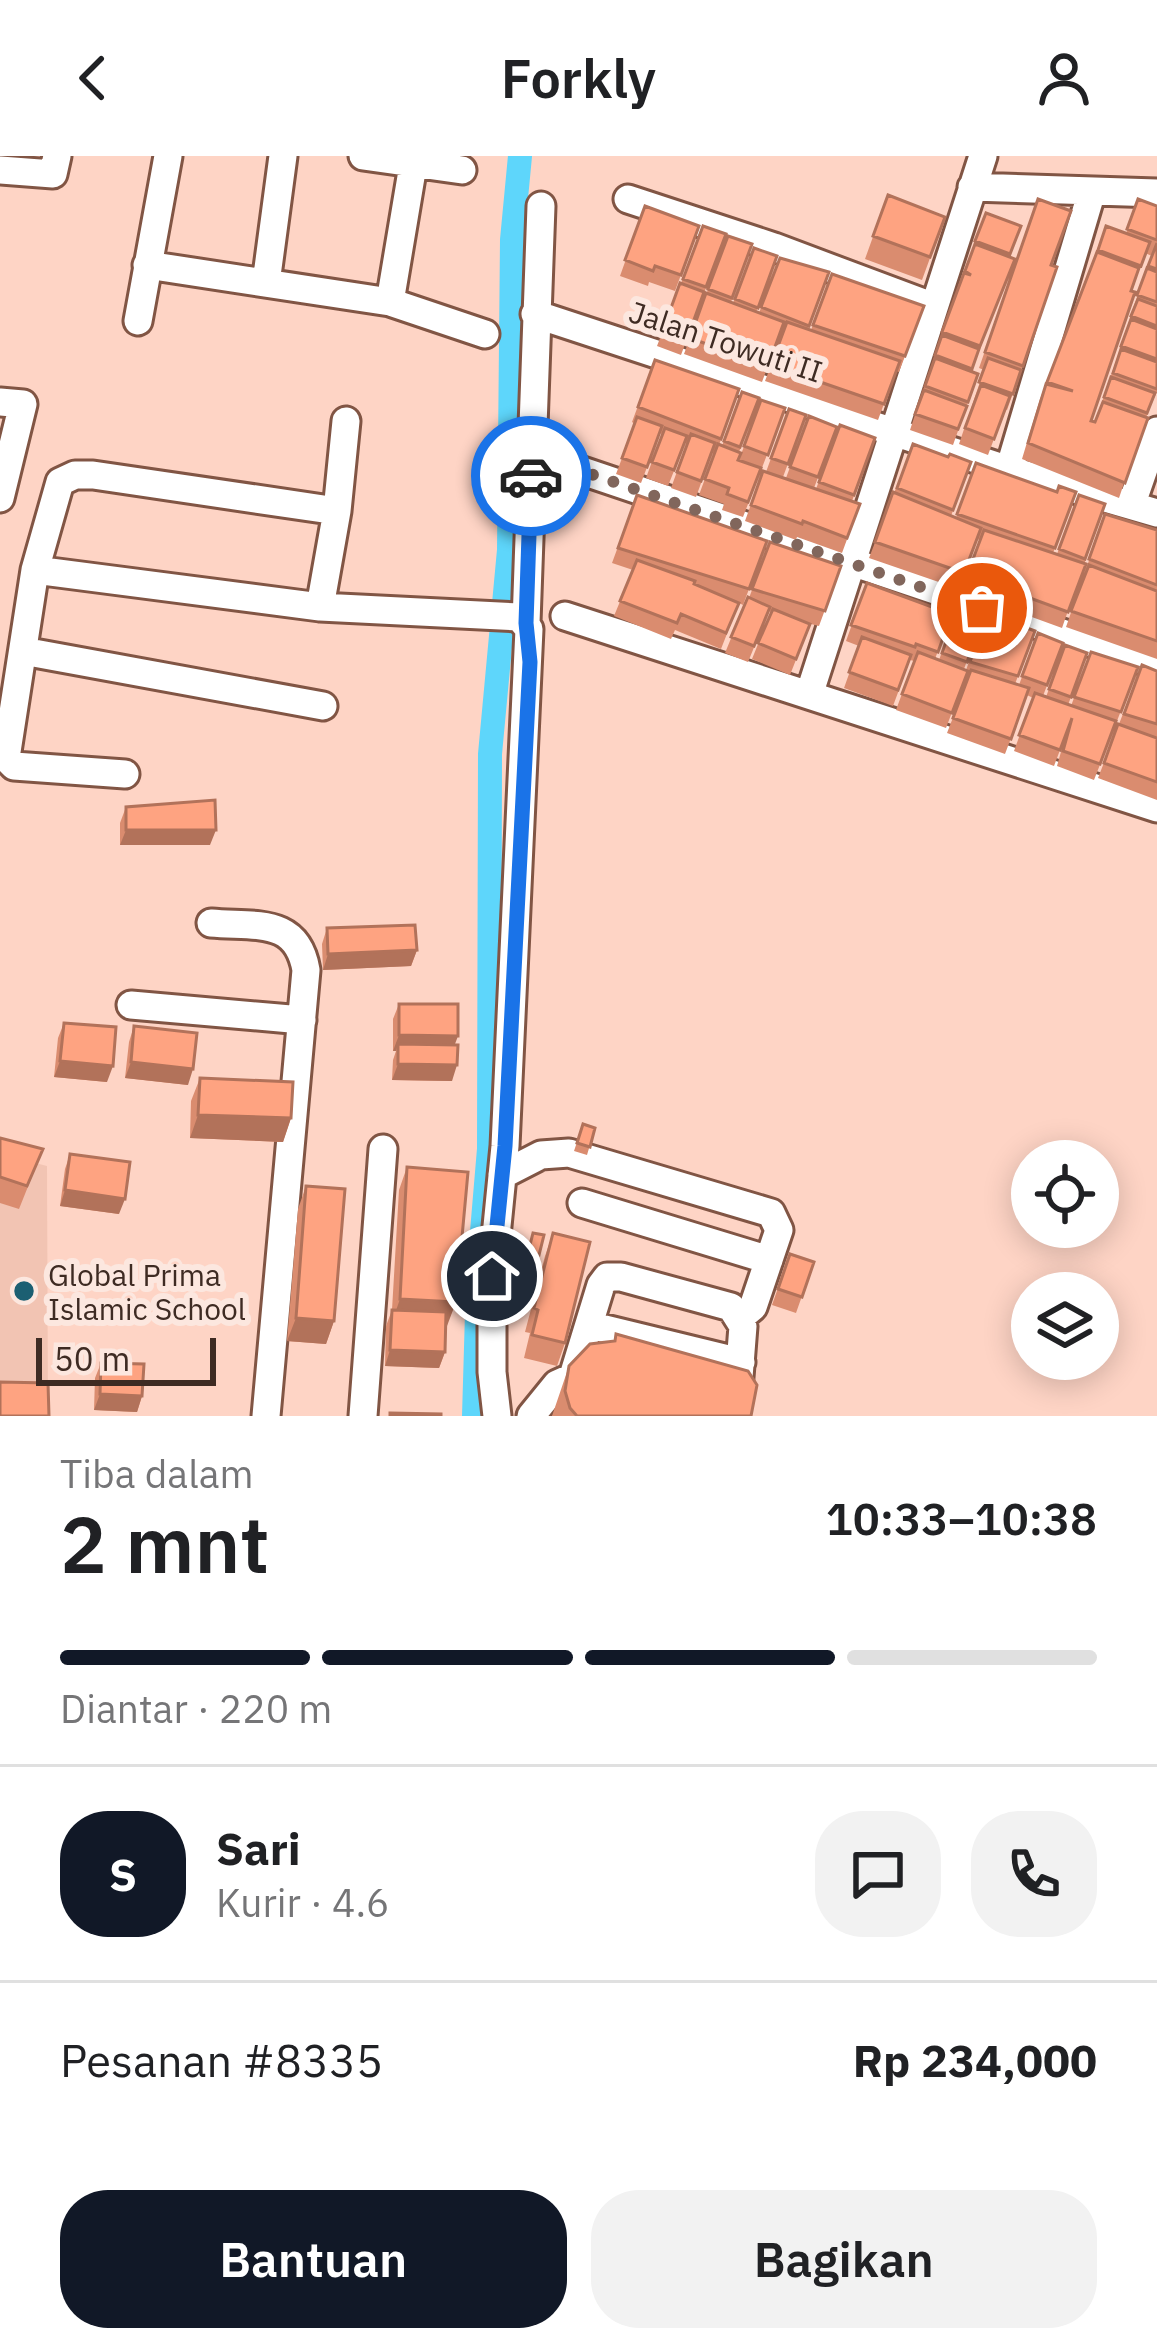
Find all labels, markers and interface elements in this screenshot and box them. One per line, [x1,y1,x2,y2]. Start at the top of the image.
text: Forkly [501,43,656,113]
icon: back [60,45,126,111]
icon: person [1031,45,1097,111]
street label: Jalan Towuti II [625,291,827,391]
courier [471,416,591,536]
icon: car [498,443,564,509]
pin [931,557,1033,659]
icon: bag [949,575,1015,641]
map controls [1011,1140,1119,1380]
button: locate [1011,1140,1119,1248]
pin [441,1225,543,1327]
icon: home [459,1243,525,1309]
place label: Global Prima Islamic School [48,1255,246,1328]
button: layers [1011,1272,1119,1380]
marker: Global Prima Islamic School [11,1278,37,1304]
scale bar [36,1332,216,1385]
text: 50 m [54,1337,130,1380]
text: Tiba dalam [60,1448,254,1499]
text: 10:33–10:38 [826,1489,1097,1547]
text: 2 mnt [60,1493,270,1594]
text: Diantar · 220 m [60,1683,332,1734]
button: chat [815,1811,941,1937]
button: phone [971,1811,1097,1937]
text: Sari [216,1819,301,1877]
text: S [109,1845,137,1903]
text: Kurir · 4.6 [216,1877,389,1928]
text: Pesanan #8335 [60,2031,383,2089]
text: Rp 234,000 [853,2031,1097,2089]
button: Bantuan [60,2190,567,2328]
button: Bagikan [591,2190,1097,2328]

